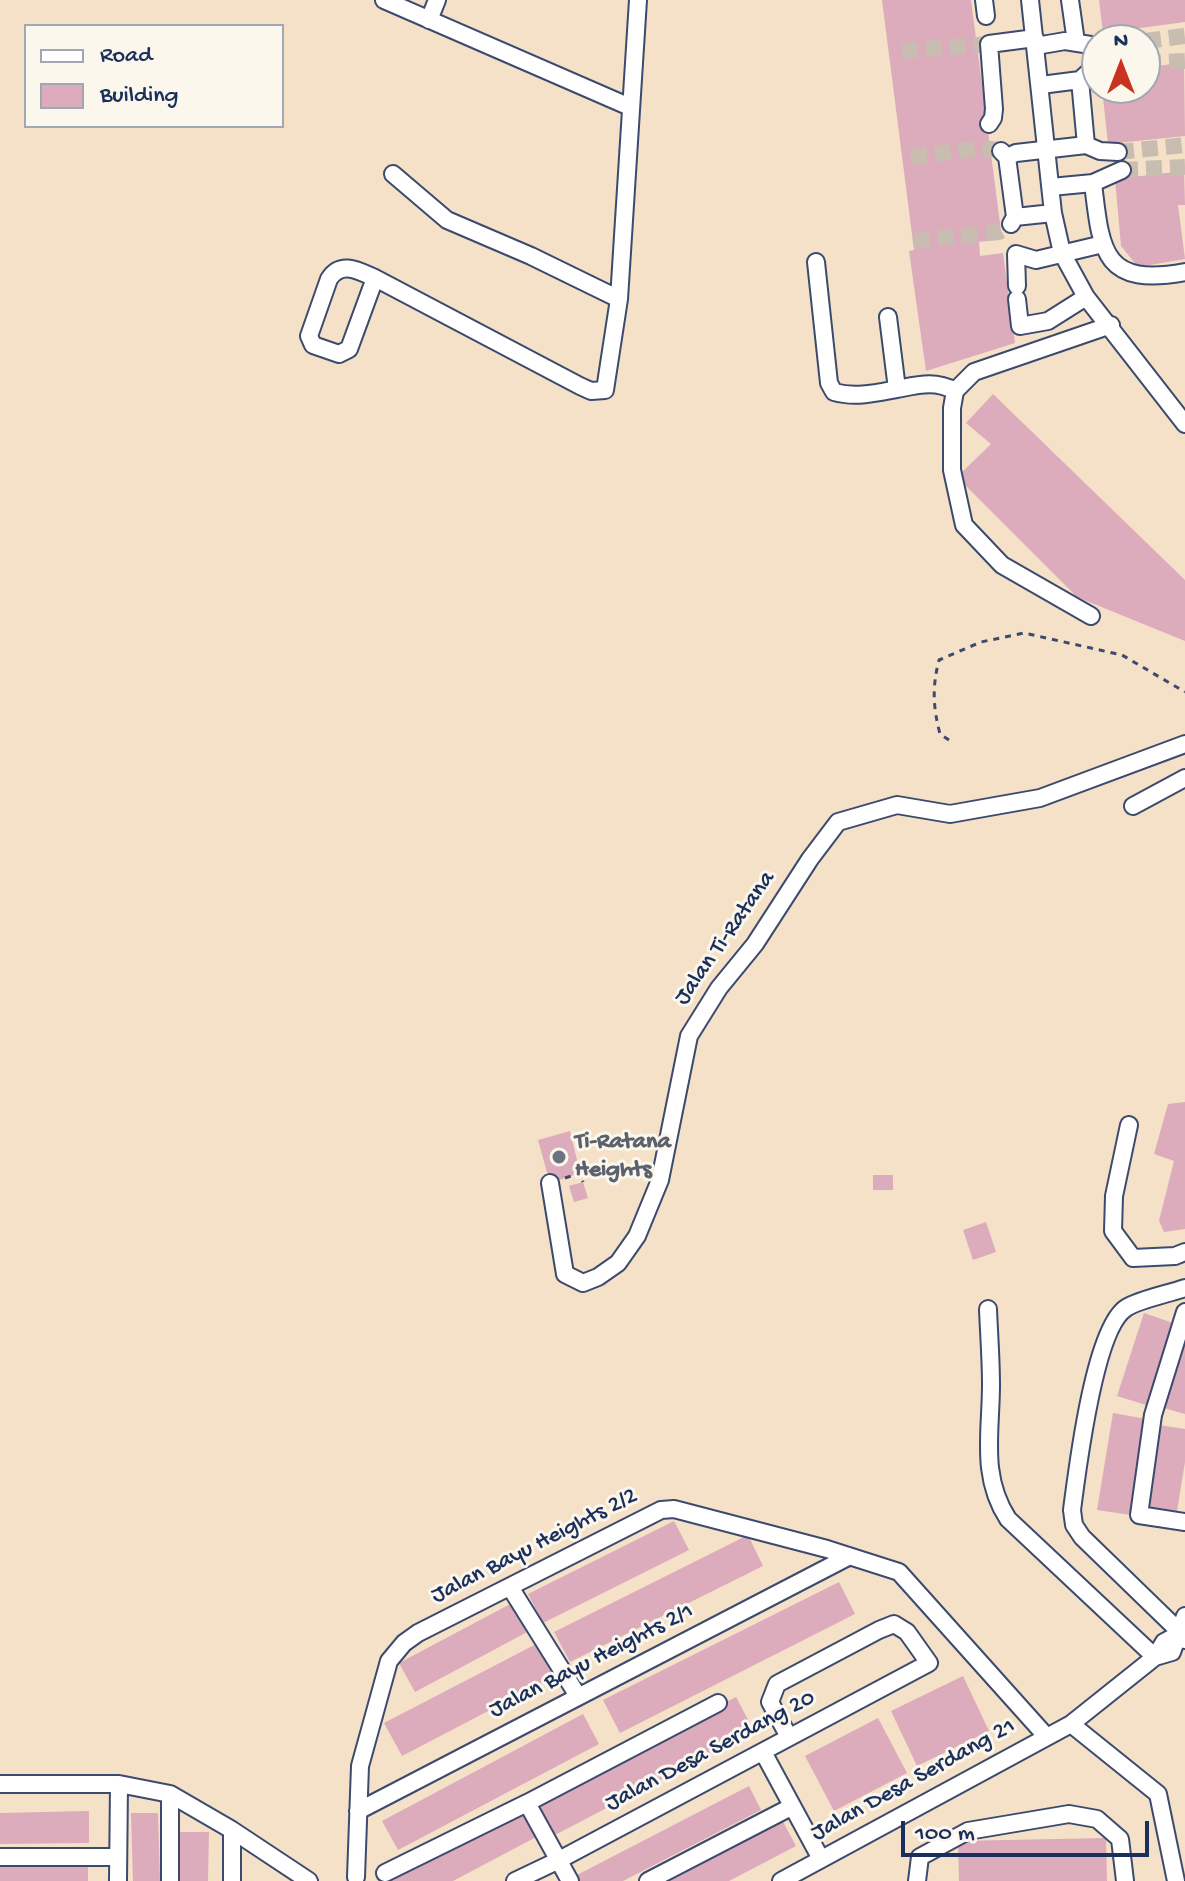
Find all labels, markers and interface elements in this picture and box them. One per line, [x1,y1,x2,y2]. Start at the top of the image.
legend [24,24,284,128]
north arrow [1081,24,1161,104]
text: N [1114,29,1128,55]
text: Road [100,42,152,71]
text: Building [100,82,178,111]
street label: Jalan Ti-Ratana [669,866,783,1012]
place label: Ti-Ratana Heights [575,1129,671,1185]
marker: Ti-Ratana Heights [550,1148,568,1166]
street label: Jalan Bayu Heights 2/2 [427,1483,643,1611]
street label: Jalan Bayu Heights 2/1 [485,1598,699,1726]
street label: Jalan Desa Serdang 20 [601,1685,821,1819]
street label: Jalan Desa Serdang 21 [807,1713,1021,1849]
scale bar [905,1805,1153,1855]
text: 100 m [915,1820,975,1849]

